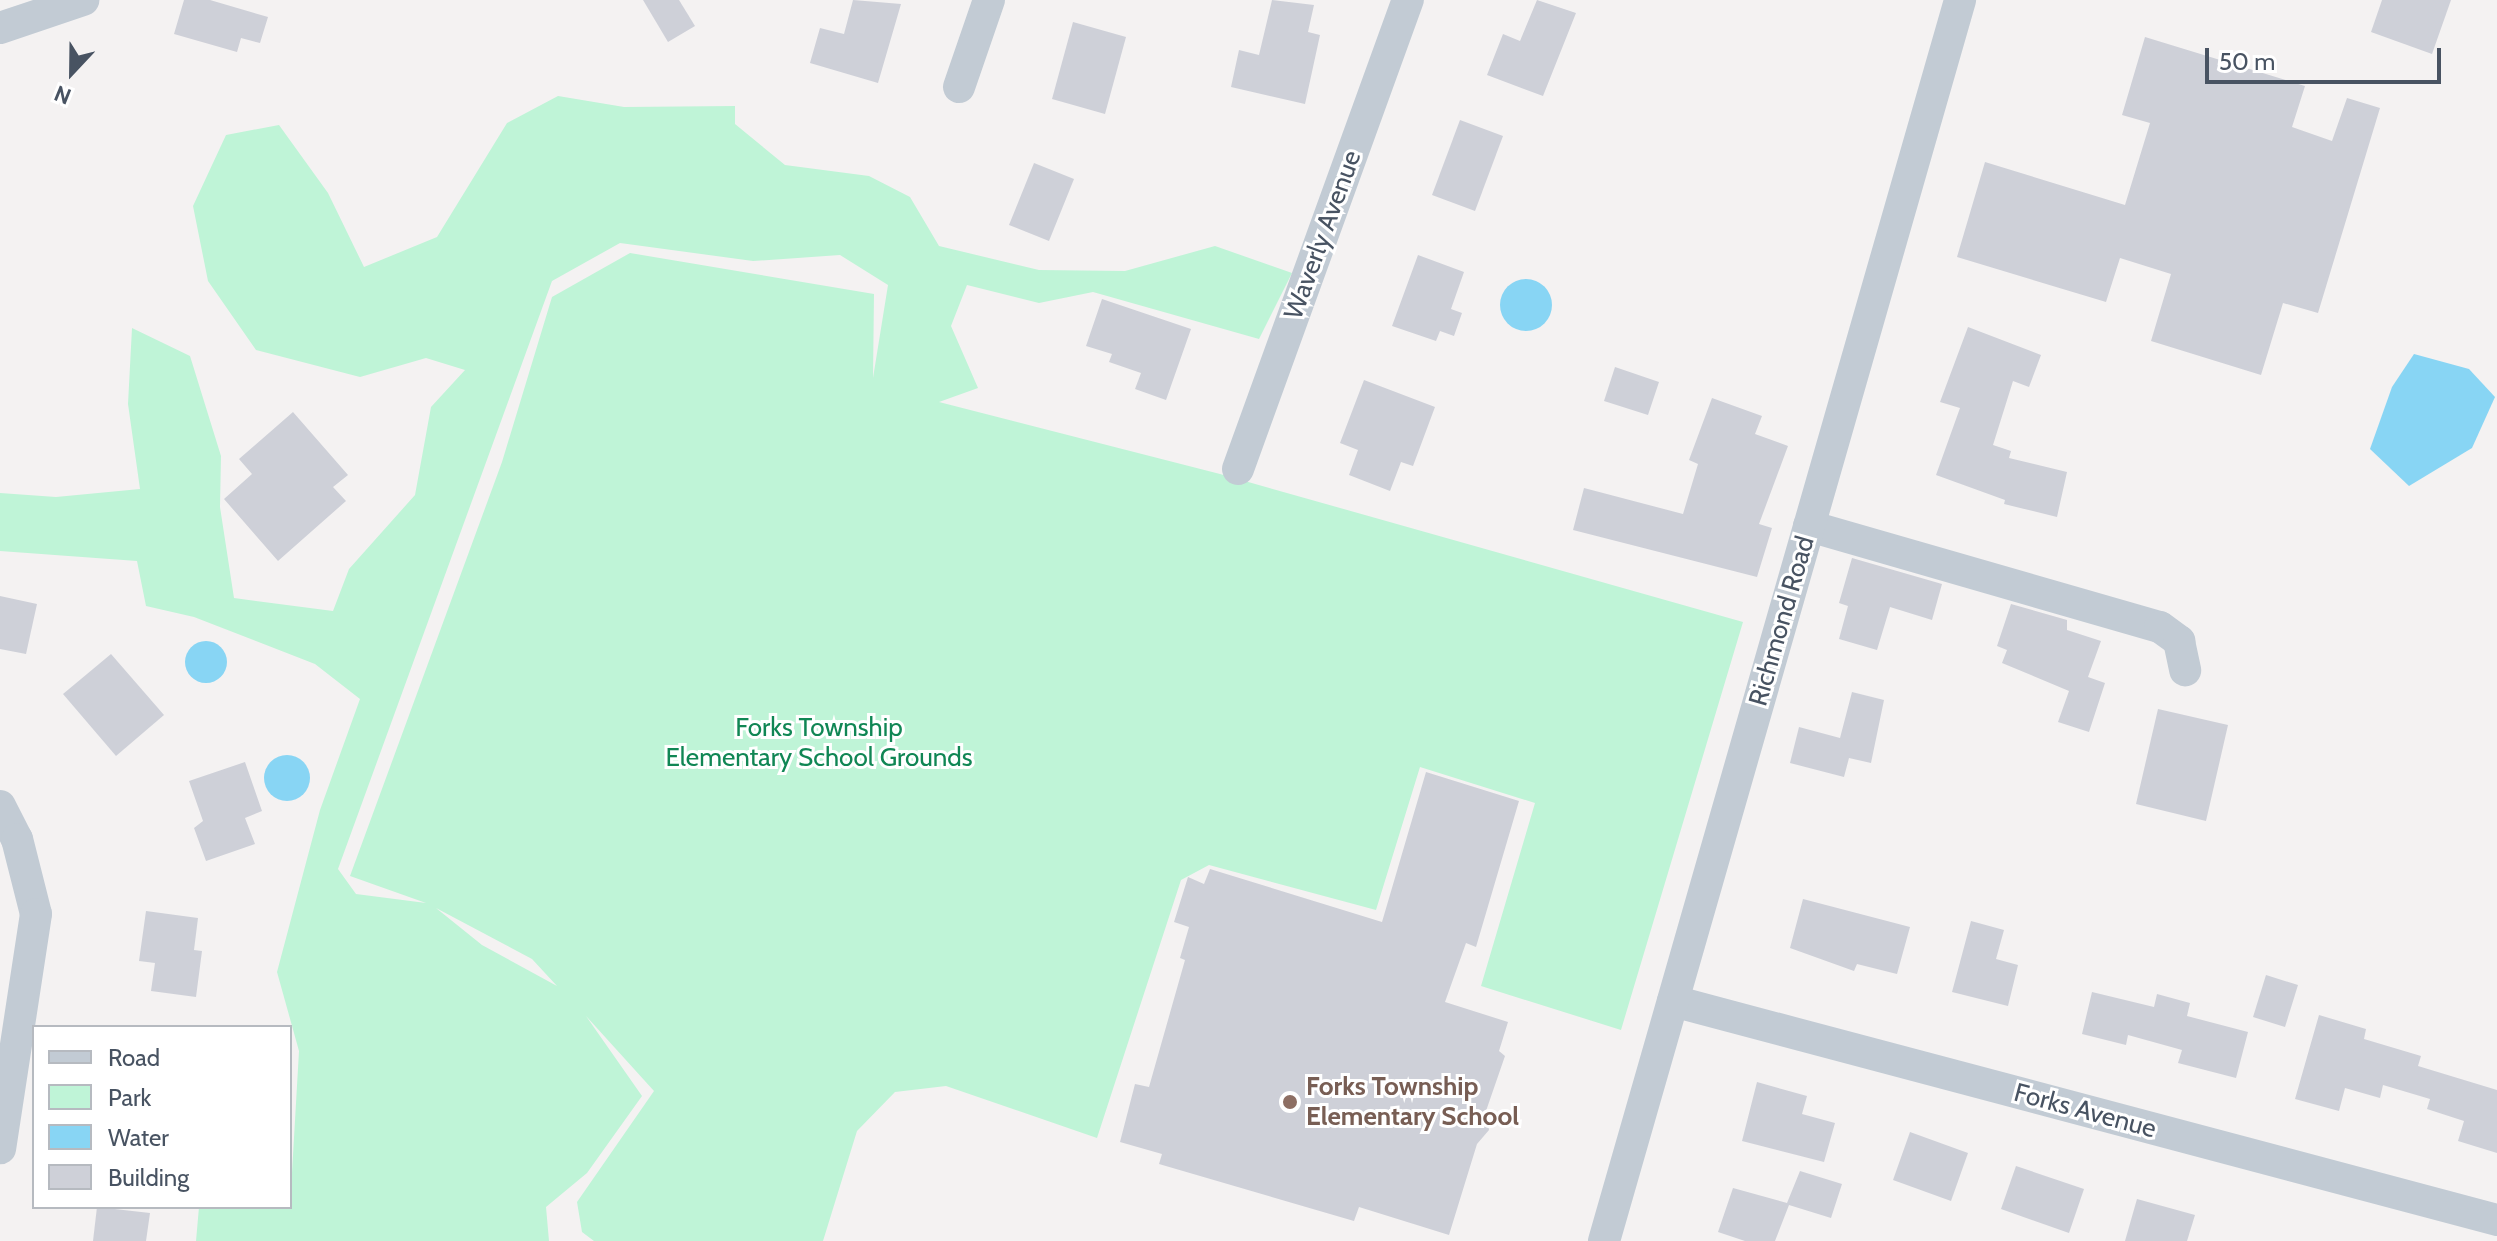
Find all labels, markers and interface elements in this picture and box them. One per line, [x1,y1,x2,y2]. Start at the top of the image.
north arrow [32,32,112,112]
scale bar [2209,32,2445,82]
text: 50 m [2219,47,2275,76]
text: N [51,79,75,110]
street label: Waverly Avenue [1278,146,1368,324]
street label: Richmond Road [1743,532,1821,710]
park label: Forks Township Elementary School Grounds [665,712,973,774]
legend [32,1025,292,1209]
text: Road [108,1043,160,1072]
place label: Forks Township Elementary School [1306,1071,1519,1132]
street label: Forks Avenue [2011,1077,2159,1145]
text: Park [108,1083,151,1112]
marker: Forks Township Elementary School [1281,1093,1299,1111]
text: Water [108,1123,169,1152]
text: Building [108,1163,189,1192]

